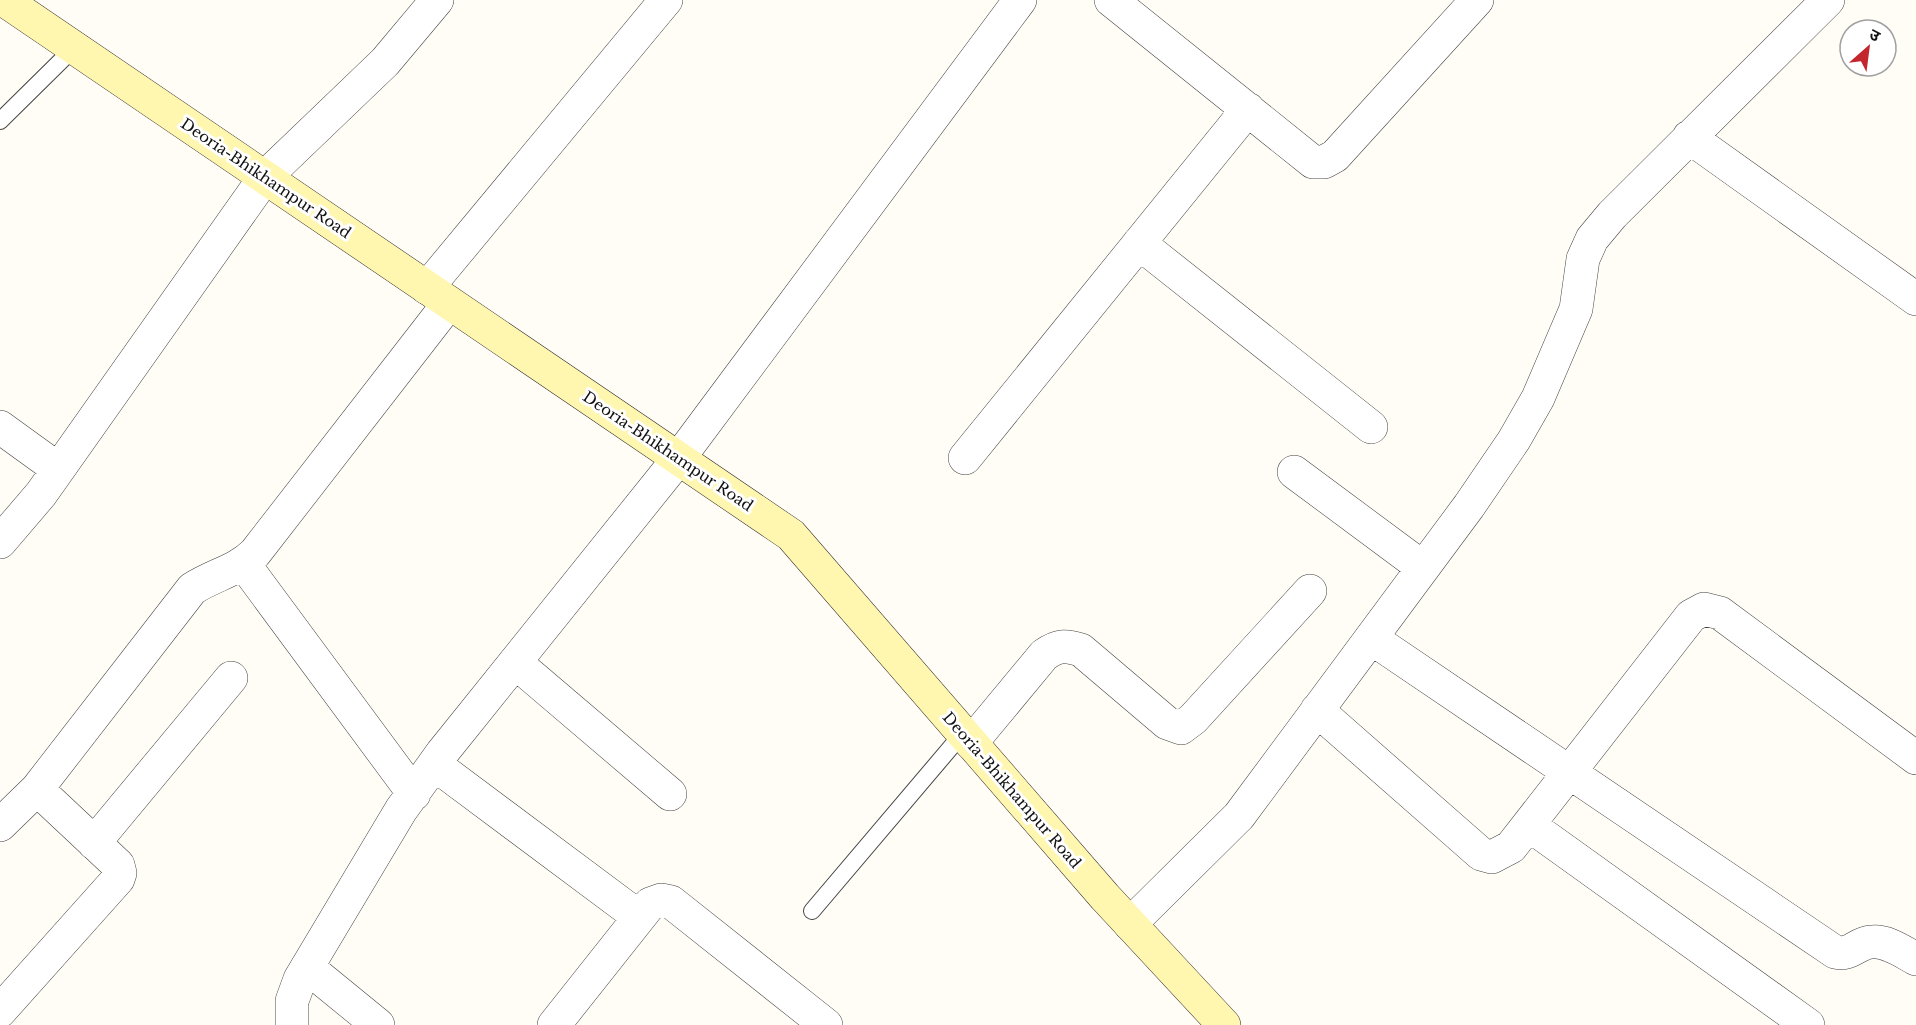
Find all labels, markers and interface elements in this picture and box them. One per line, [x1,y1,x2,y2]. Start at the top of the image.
north arrow [1838,18,1898,78]
text: उ [1866,24,1884,46]
street label: Deoria-Bhikhampur Road [177,114,355,242]
street label: Deoria-Bhikhampur Road [579,387,757,515]
street label: Deoria-Bhikhampur Road [939,708,1085,872]

